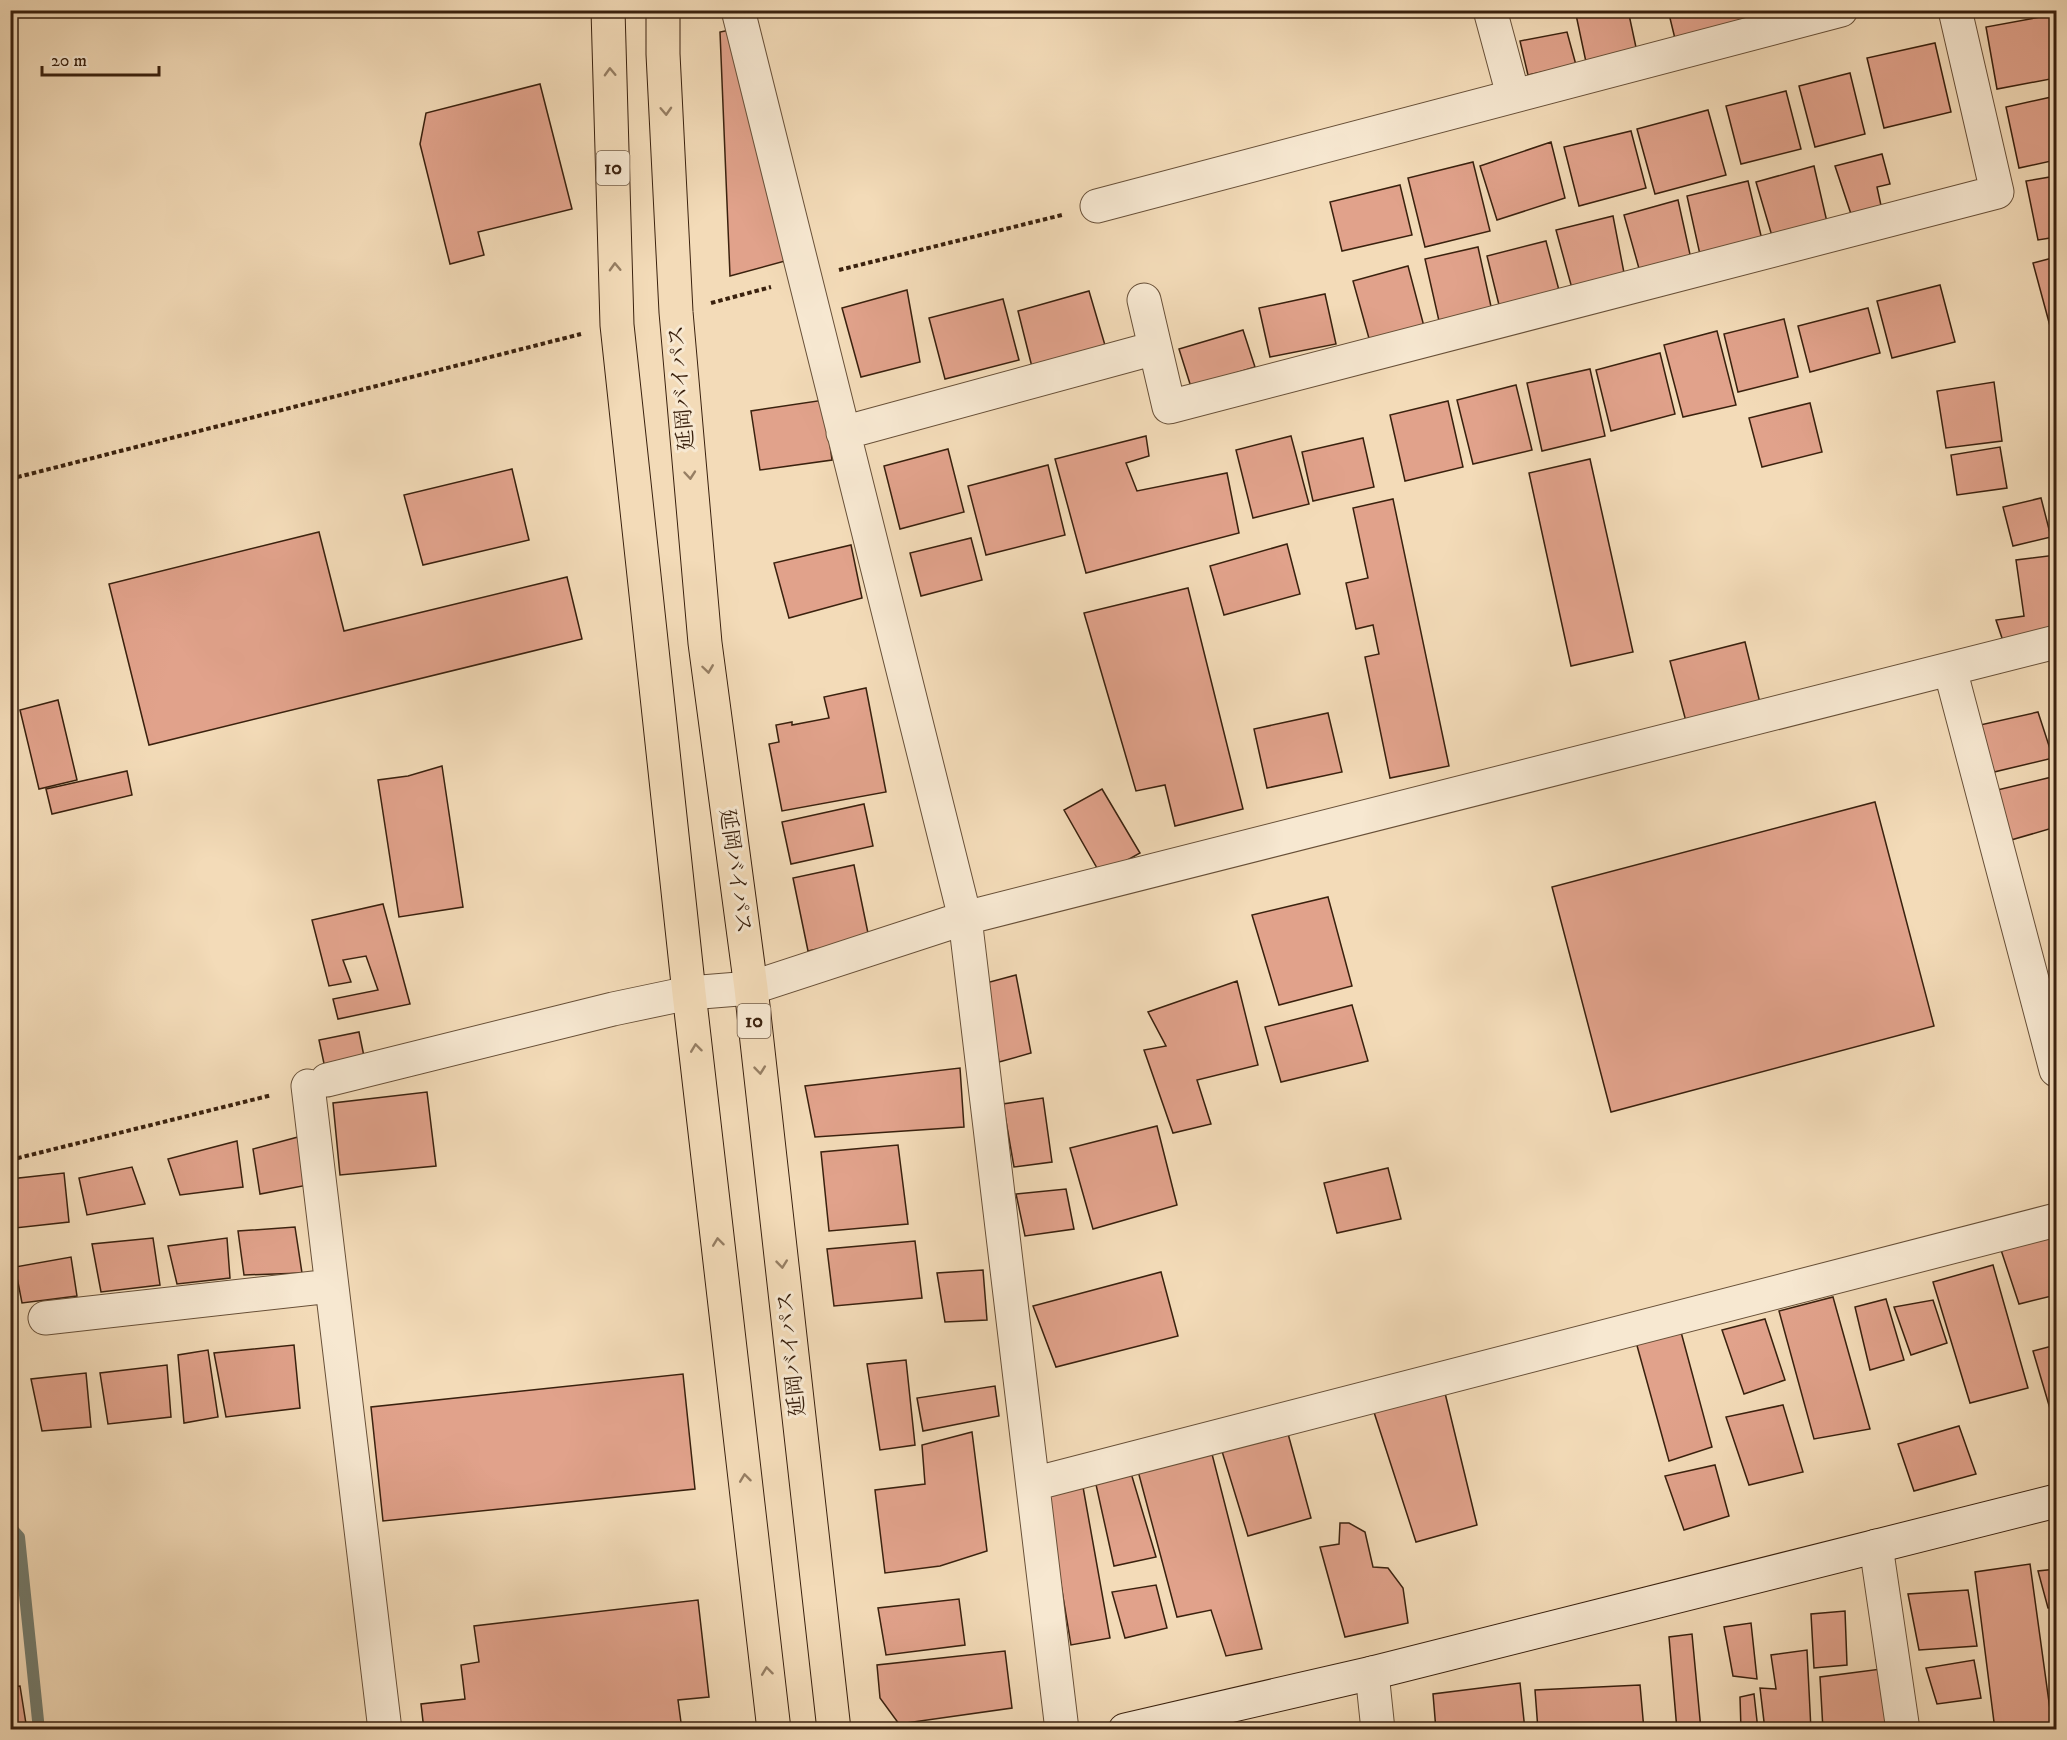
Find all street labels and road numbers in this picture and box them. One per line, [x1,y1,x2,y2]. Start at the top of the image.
road number: 10 [596,151,630,185]
street label: 延岡バイパス [664,324,700,452]
street label: 延岡バイパス [713,807,757,935]
road number: 10 [738,1004,771,1038]
street label: 延岡バイパス [773,1290,811,1418]

